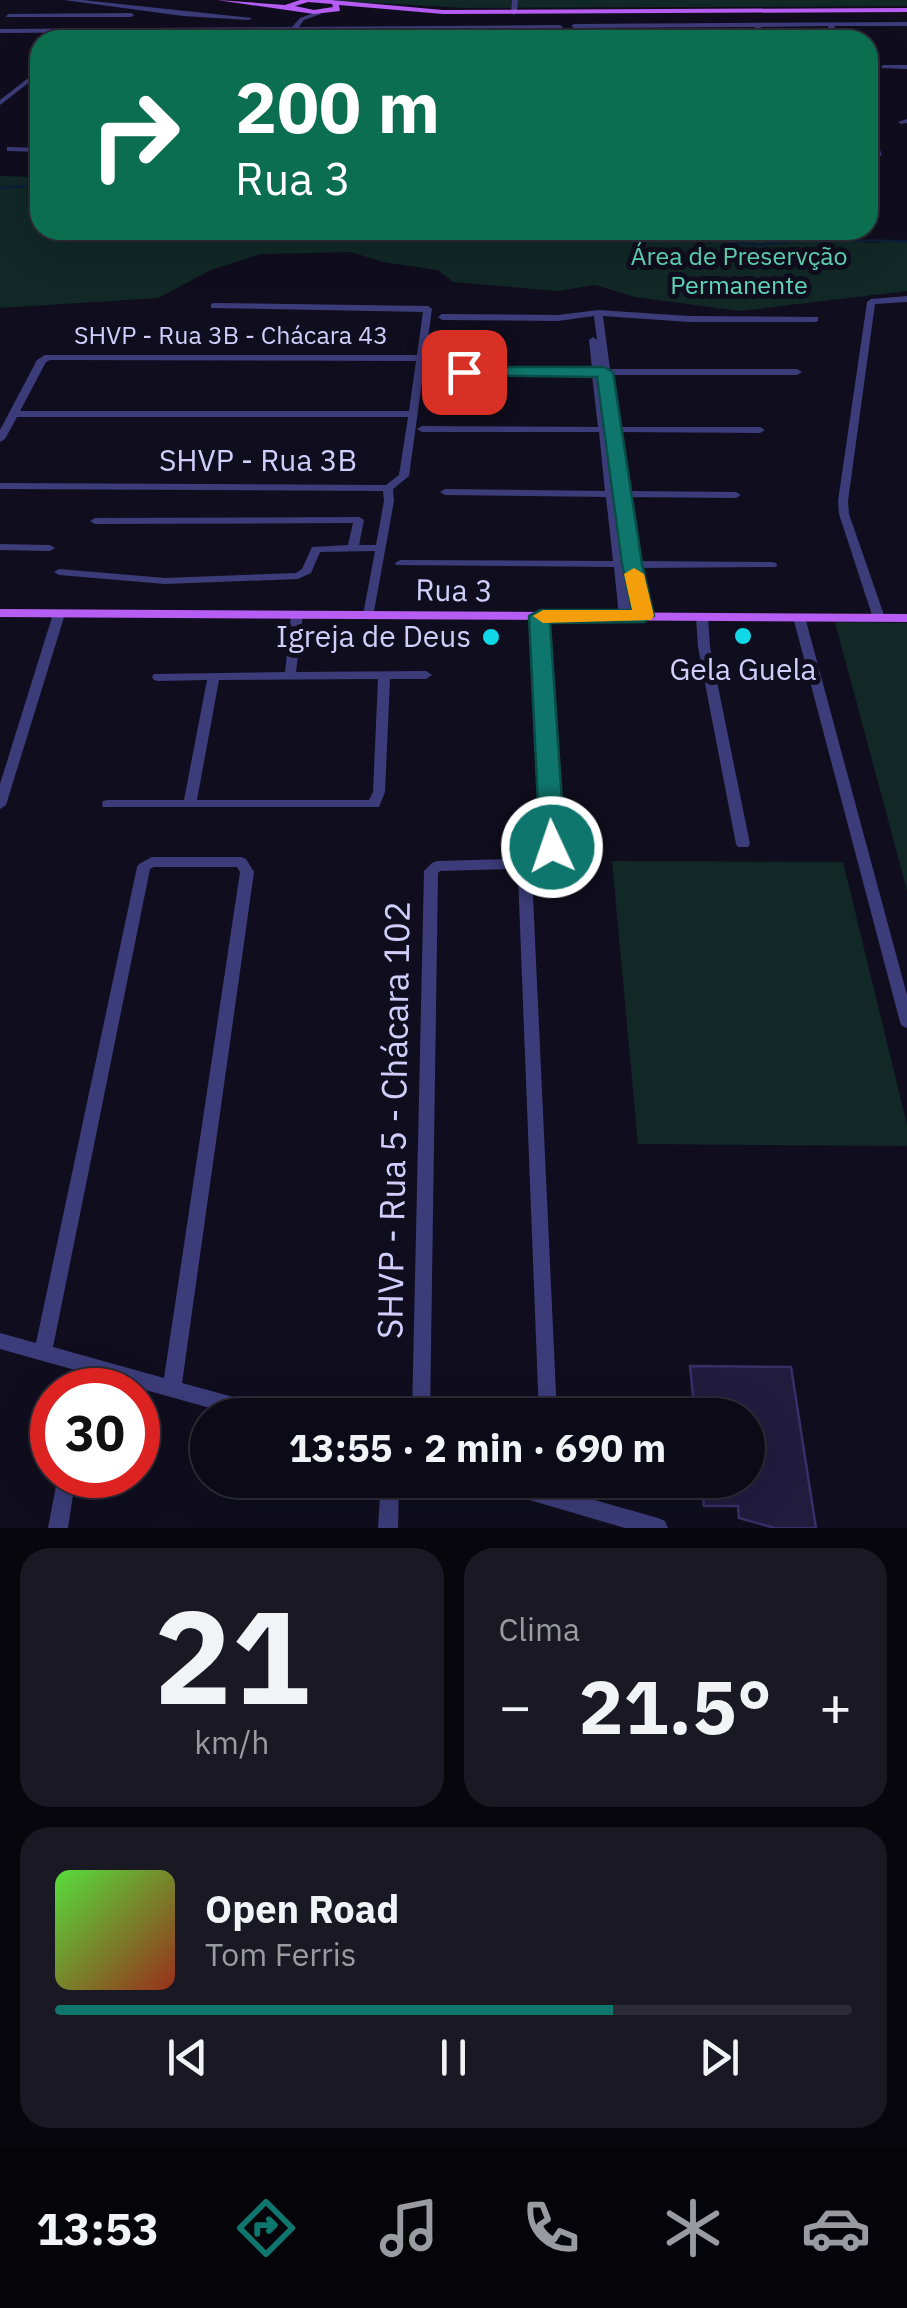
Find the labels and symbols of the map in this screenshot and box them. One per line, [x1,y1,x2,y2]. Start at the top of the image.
park label: Área de Preservção Permanente [630,239,848,301]
street label: SHVP - Rua 3B - Chácara 43 [74,318,388,351]
pin [422,330,507,415]
street label: SHVP - Rua 3B [159,440,357,479]
street label: Rua 3 [415,569,493,610]
place label: Igreja de Deus [276,616,471,655]
marker: Gela Guela [732,625,754,647]
marker: Igreja de Deus [480,626,502,648]
place label: Gela Guela [669,649,817,688]
position arrow [500,795,604,899]
street label: SHVP - Rua 5 - Chácara 102 [366,901,420,1339]
speed limit sign: 30 [30,1368,160,1498]

